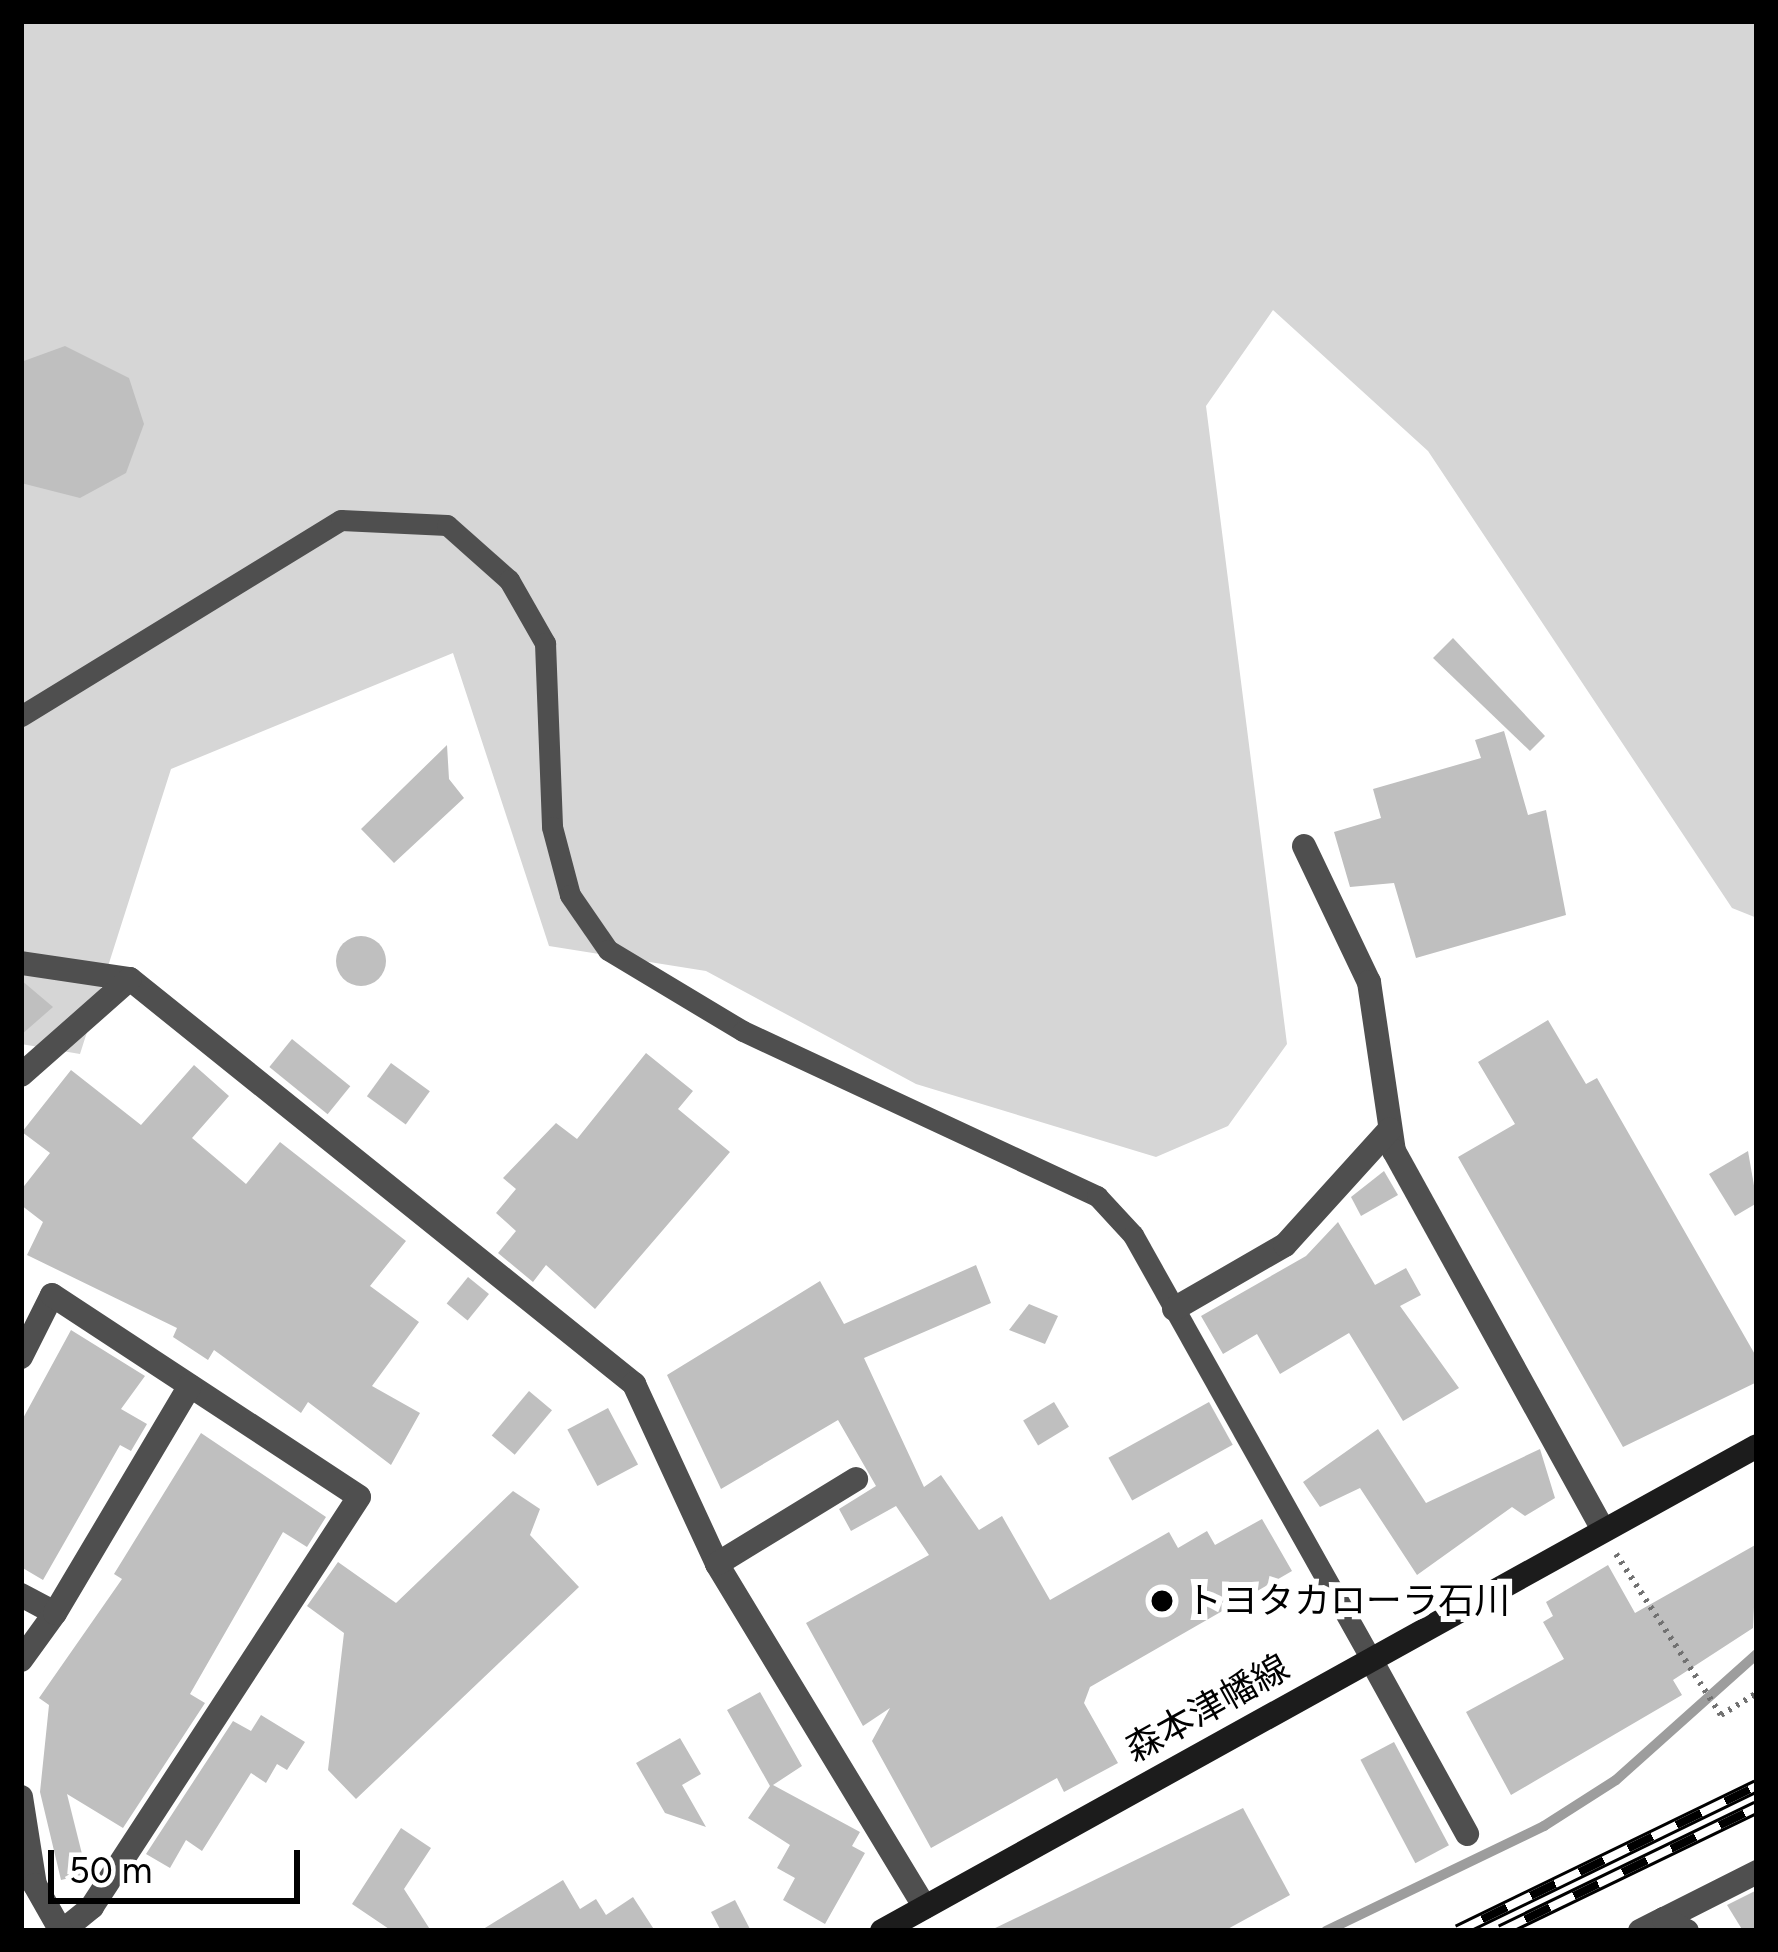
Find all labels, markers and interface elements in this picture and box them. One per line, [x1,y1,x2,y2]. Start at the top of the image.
place label: トヨタカローラ石川 [1186,1579,1510,1623]
marker: トヨタカローラ石川 [1149,1588,1175,1614]
street label: 森本津幡線 [1118,1645,1296,1771]
scale bar [54,1826,306,1900]
text: 50 m [69,1849,152,1892]

